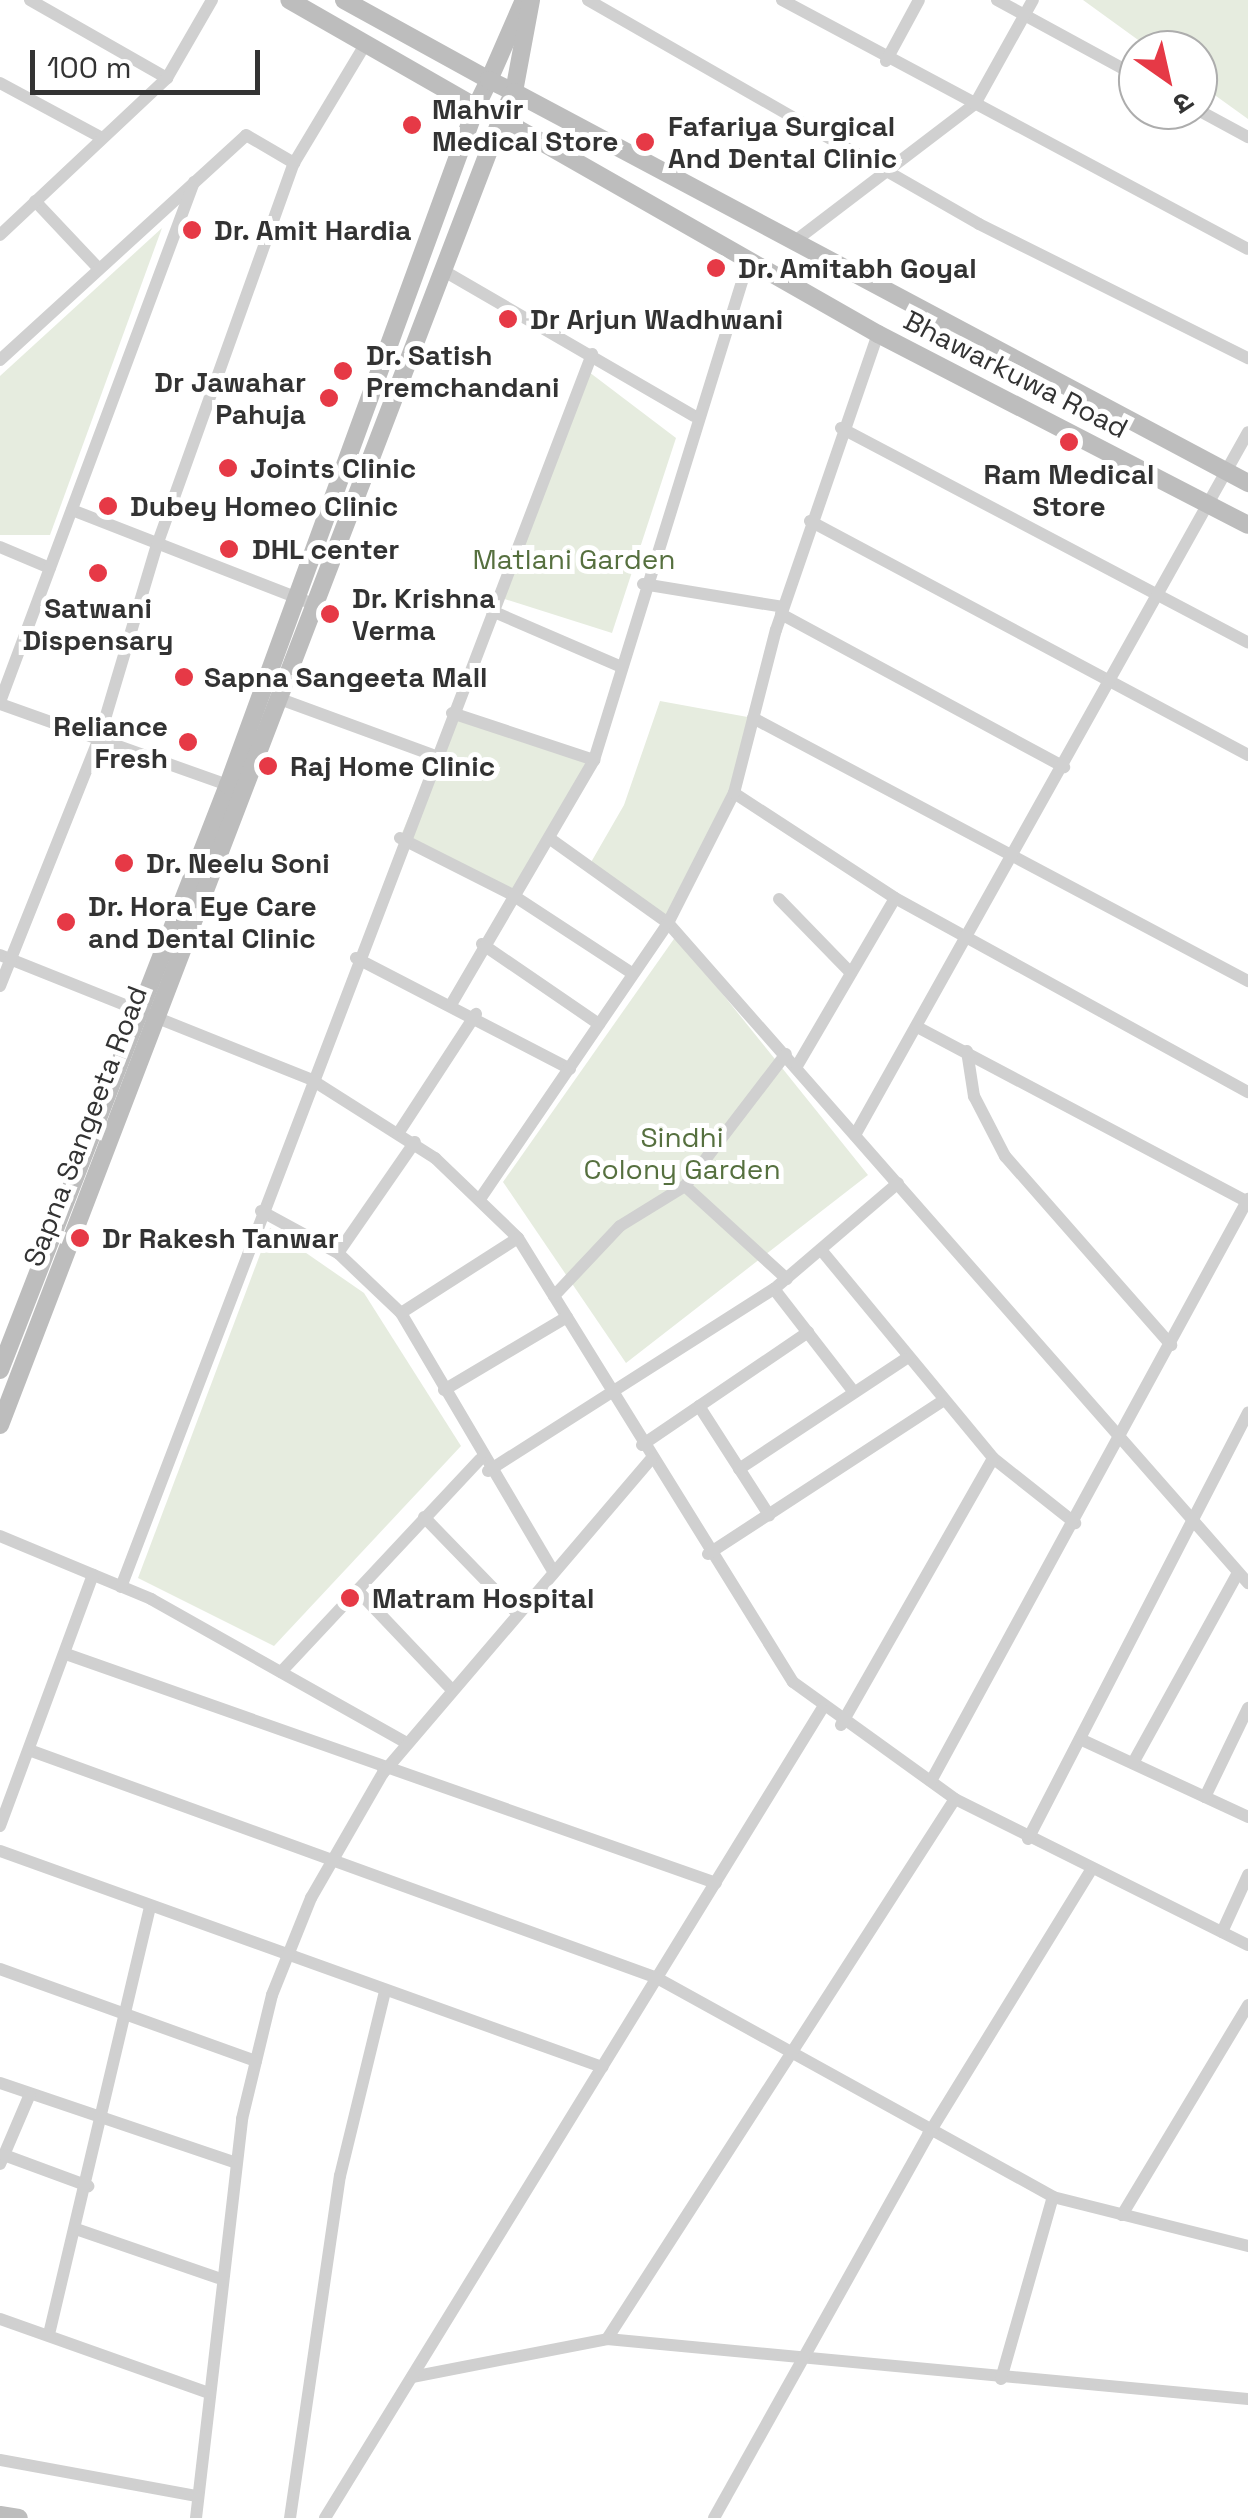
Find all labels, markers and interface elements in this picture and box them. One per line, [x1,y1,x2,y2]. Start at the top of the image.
scale bar [35,30,265,92]
north arrow [1118,30,1218,130]
text: 100 m [47,48,132,87]
text: उ [1167,84,1201,123]
place label: Mahvir Medical Store [432,92,618,158]
place label: Fafariya Surgical And Dental Clinic [668,109,897,175]
marker: Mahvir Medical Store [401,114,423,136]
marker: Fafariya Surgical And Dental Clinic [632,129,658,155]
place label: Dr. Amit Hardia [214,213,413,247]
marker: Dr. Amit Hardia [179,217,205,243]
place label: Dr. Amitabh Goyal [738,251,978,285]
marker: Dr. Amitabh Goyal [703,255,729,281]
place label: Dr Arjun Wadhwani [530,302,784,336]
street label: Bhawarkuwa Road [898,303,1134,445]
marker: Dr Arjun Wadhwani [495,306,521,332]
place label: Dr. Satish Premchandani [366,338,559,404]
marker: Dr. Satish Premchandani [330,358,356,384]
place label: Dr Jawahar Pahuja [154,365,306,431]
marker: Dr Jawahar Pahuja [316,385,342,411]
marker: Ram Medical Store [1058,431,1080,453]
place label: Joints Clinic [250,451,416,485]
marker: Joints Clinic [215,455,241,481]
place label: Ram Medical Store [983,457,1155,523]
place label: Dubey Homeo Clinic [130,489,398,523]
marker: Dubey Homeo Clinic [95,493,121,519]
place label: DHL center [252,532,400,566]
marker: DHL center [216,536,242,562]
park label: Matlani Garden [473,542,675,576]
marker: Satwani Dispensary [85,560,111,586]
place label: Dr. Krishna Verma [352,581,496,647]
place label: Satwani Dispensary [22,591,174,657]
marker: Dr. Krishna Verma [317,601,343,627]
place label: Sapna Sangeeta Mall [204,660,488,694]
marker: Sapna Sangeeta Mall [173,666,195,688]
place label: Reliance Fresh [53,709,168,775]
marker: Reliance Fresh [177,731,199,753]
place label: Raj Home Clinic [290,749,495,783]
marker: Raj Home Clinic [255,753,281,779]
place label: Dr. Neelu Soni [146,846,331,880]
marker: Dr. Neelu Soni [111,850,137,876]
place label: Dr. Hora Eye Care and Dental Clinic [88,889,317,955]
marker: Dr. Hora Eye Care and Dental Clinic [53,909,79,935]
street label: Sapna Sangeeta Road [16,981,154,1271]
park label: Sindhi Colony Garden [583,1120,781,1186]
place label: Dr Rakesh Tanwar [102,1221,340,1255]
marker: Dr Rakesh Tanwar [67,1225,93,1251]
place label: Matram Hospital [372,1581,594,1615]
marker: Matram Hospital [337,1585,363,1611]

